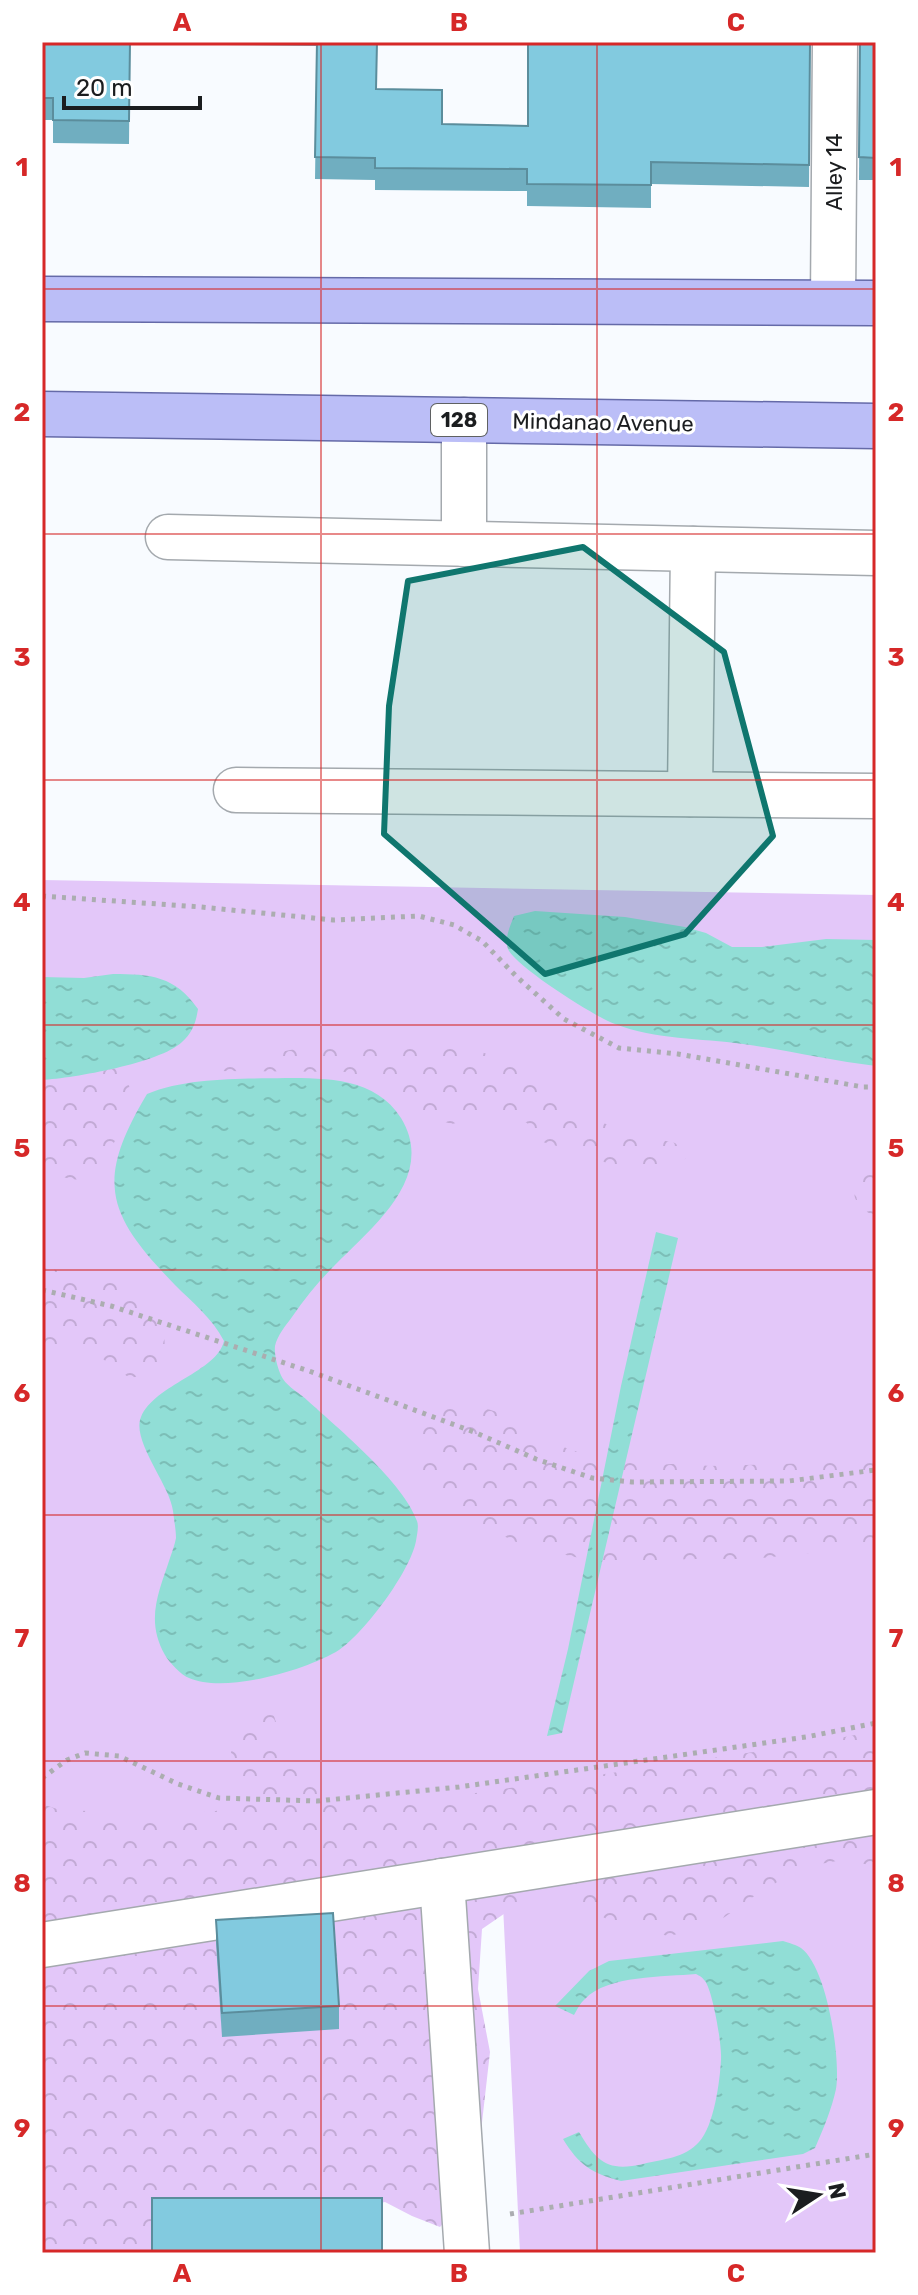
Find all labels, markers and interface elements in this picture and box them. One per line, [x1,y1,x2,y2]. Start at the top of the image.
text: A [173,7,192,38]
text: B [450,7,468,38]
text: C [727,7,745,38]
scale bar [64,60,200,110]
text: 20 m [76,74,133,102]
street label: Alley 14 [821,133,848,211]
text: 1 [16,152,28,183]
text: 1 [890,152,902,183]
text: 2 [14,397,30,428]
text: 2 [888,397,904,428]
road number: 128 [431,404,487,436]
street label: Mindanao Avenue [512,407,694,438]
text: 3 [13,642,31,673]
text: 3 [887,642,905,673]
text: 4 [13,887,31,918]
text: 4 [887,887,905,918]
text: 5 [14,1133,30,1164]
text: 5 [888,1133,904,1164]
text: 6 [14,1378,31,1409]
text: 6 [888,1378,905,1409]
text: 7 [15,1623,30,1654]
text: 7 [889,1623,904,1654]
text: 8 [13,1868,31,1899]
text: 8 [887,1868,905,1899]
text: 9 [14,2113,30,2144]
text: 9 [888,2113,904,2144]
north arrow [778,2155,858,2235]
text: N [822,2180,852,2201]
text: A [173,2258,192,2289]
text: B [450,2258,468,2289]
text: C [727,2258,745,2289]

